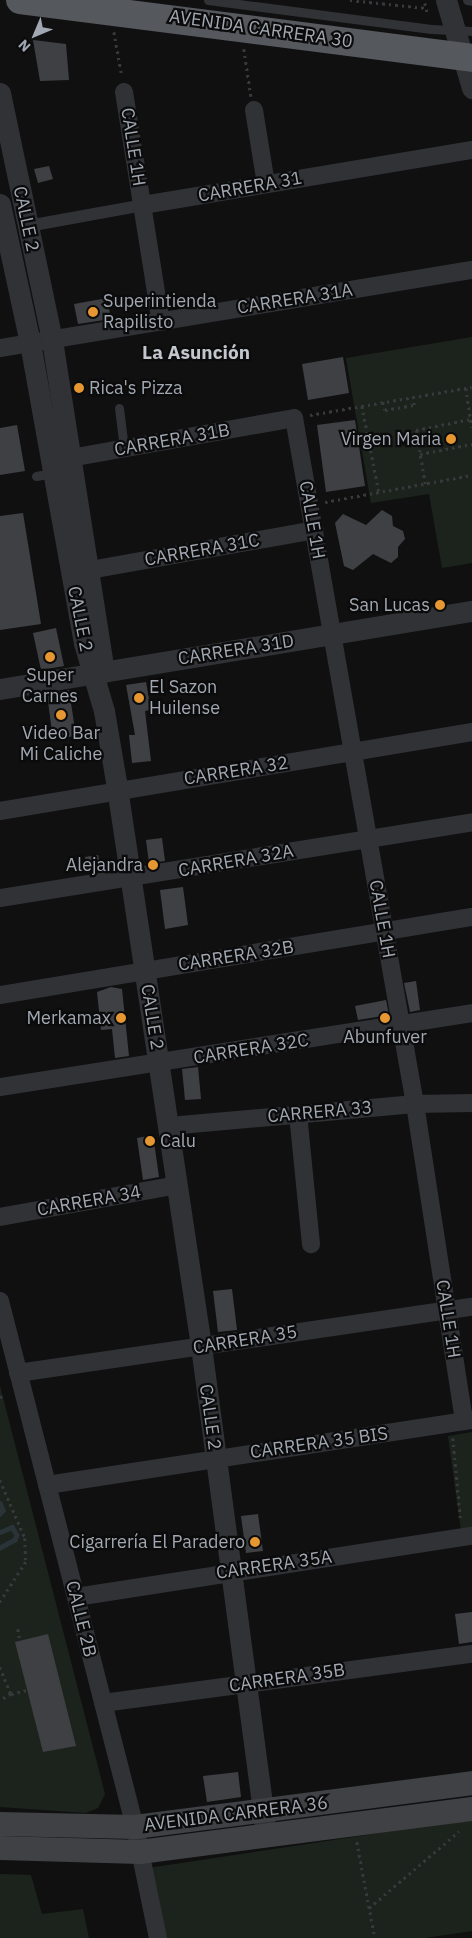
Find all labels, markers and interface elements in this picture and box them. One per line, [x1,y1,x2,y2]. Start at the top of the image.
street label: AVENIDA CARRERA 30 [168,5,354,53]
north arrow [10,10,60,60]
text: N [14,36,34,56]
street label: CALLE 1H [116,106,150,188]
street label: CARRERA 31 [196,167,304,207]
street label: CALLE 2 [9,184,43,254]
street label: CARRERA 31A [236,279,354,319]
place label: Superintienda Rapilisto [103,291,216,334]
marker: Superintienda Rapilisto [87,306,99,318]
district label: La Asunción [142,342,250,364]
place label: Rica's Pizza [89,377,183,399]
marker: Rica's Pizza [73,382,85,394]
street label: CARRERA 31B [113,419,231,461]
place label: Virgen Maria [341,428,441,450]
marker: Virgen Maria [445,433,457,445]
street label: CALLE 1H [295,479,329,561]
street label: CARRERA 31C [143,529,261,571]
street label: CALLE 2 [63,584,97,654]
place label: San Lucas [349,594,430,616]
marker: San Lucas [434,599,446,611]
street label: CARRERA 31D [176,630,296,670]
marker: Super Carnes [44,651,56,663]
place label: Super Carnes [22,665,78,708]
place label: El Sazon Huilense [149,677,220,720]
marker: El Sazon Huilense [133,692,145,704]
marker: Video Bar Mi Caliche [55,709,67,721]
place label: Video Bar Mi Caliche [20,723,102,766]
street label: CARRERA 32 [182,752,290,790]
street label: CARRERA 32A [177,840,295,882]
place label: Alejandra [66,854,143,876]
marker: Alejandra [147,859,159,871]
street label: CALLE 1H [365,878,399,960]
street label: CARRERA 32B [177,936,295,976]
street label: CALLE 2 [136,983,168,1051]
place label: Merkamax [26,1007,111,1029]
marker: Merkamax [115,1012,127,1024]
marker: Abunfuver [379,1012,391,1024]
place label: Abunfuver [343,1026,427,1048]
street label: CARRERA 32C [192,1029,310,1069]
street label: CARRERA 33 [267,1097,373,1127]
place label: Calu [160,1130,196,1152]
marker: Calu [144,1135,156,1147]
street label: CARRERA 34 [35,1181,143,1221]
street label: CALLE 1H [431,1278,465,1360]
street label: CARRERA 35 [191,1321,299,1359]
street label: CALLE 2 [195,1383,225,1451]
street label: CARRERA 35 BIS [249,1423,389,1463]
place label: Cigarrería El Paradero [69,1531,245,1553]
marker: Cigarrería El Paradero [249,1536,261,1548]
street label: CARRERA 35A [215,1546,333,1584]
street label: CALLE 2B [61,1579,101,1659]
street label: CARRERA 35B [228,1659,346,1697]
street label: AVENIDA CARRERA 36 [143,1792,329,1836]

